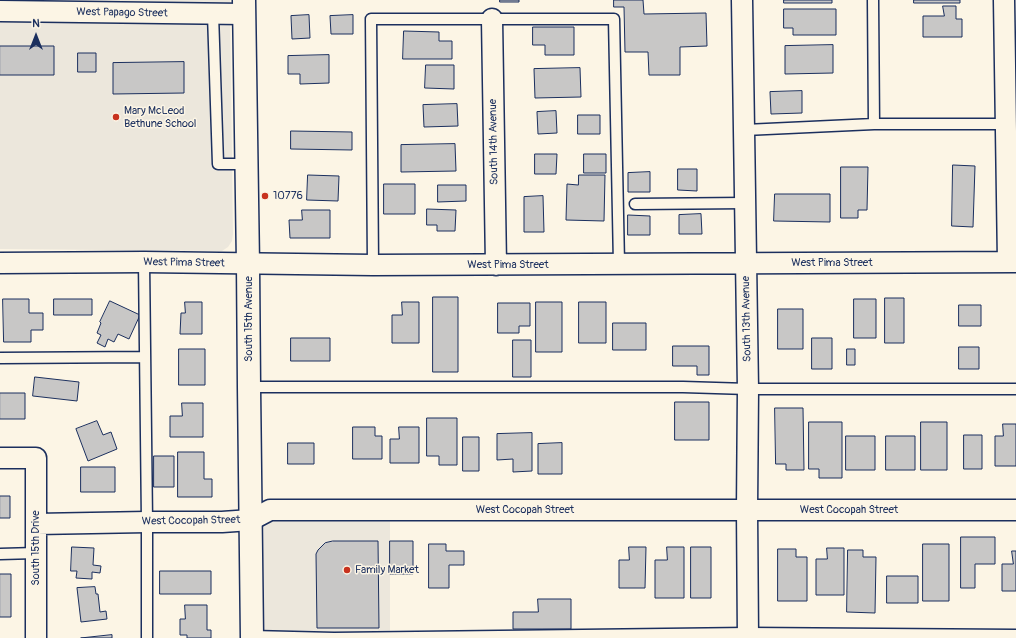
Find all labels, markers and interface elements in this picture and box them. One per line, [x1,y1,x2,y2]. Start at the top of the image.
street label: West Papago Street [76,6,168,20]
north arrow [16,16,56,56]
text: N [32,17,40,30]
street label: South 14th Avenue [487,99,501,185]
place label: Mary McLeod Bethune School [124,104,196,130]
marker: Mary McLeod Bethune School [111,112,121,122]
place label: 10776 [273,189,303,203]
marker: 10776 [260,191,270,201]
street label: West Pima Street [143,256,225,270]
street label: West Pima Street [791,256,873,270]
street label: West Pima Street [467,258,549,272]
street label: South 15th Avenue [242,276,256,362]
street label: South 13th Avenue [740,276,754,362]
street label: West Cocopah Street [476,503,574,517]
street label: West Cocopah Street [800,503,898,517]
street label: South 15th Drive [29,510,43,586]
street label: West Cocopah Street [142,514,240,528]
place label: Family Market [355,563,419,577]
marker: Family Market [342,565,352,575]

